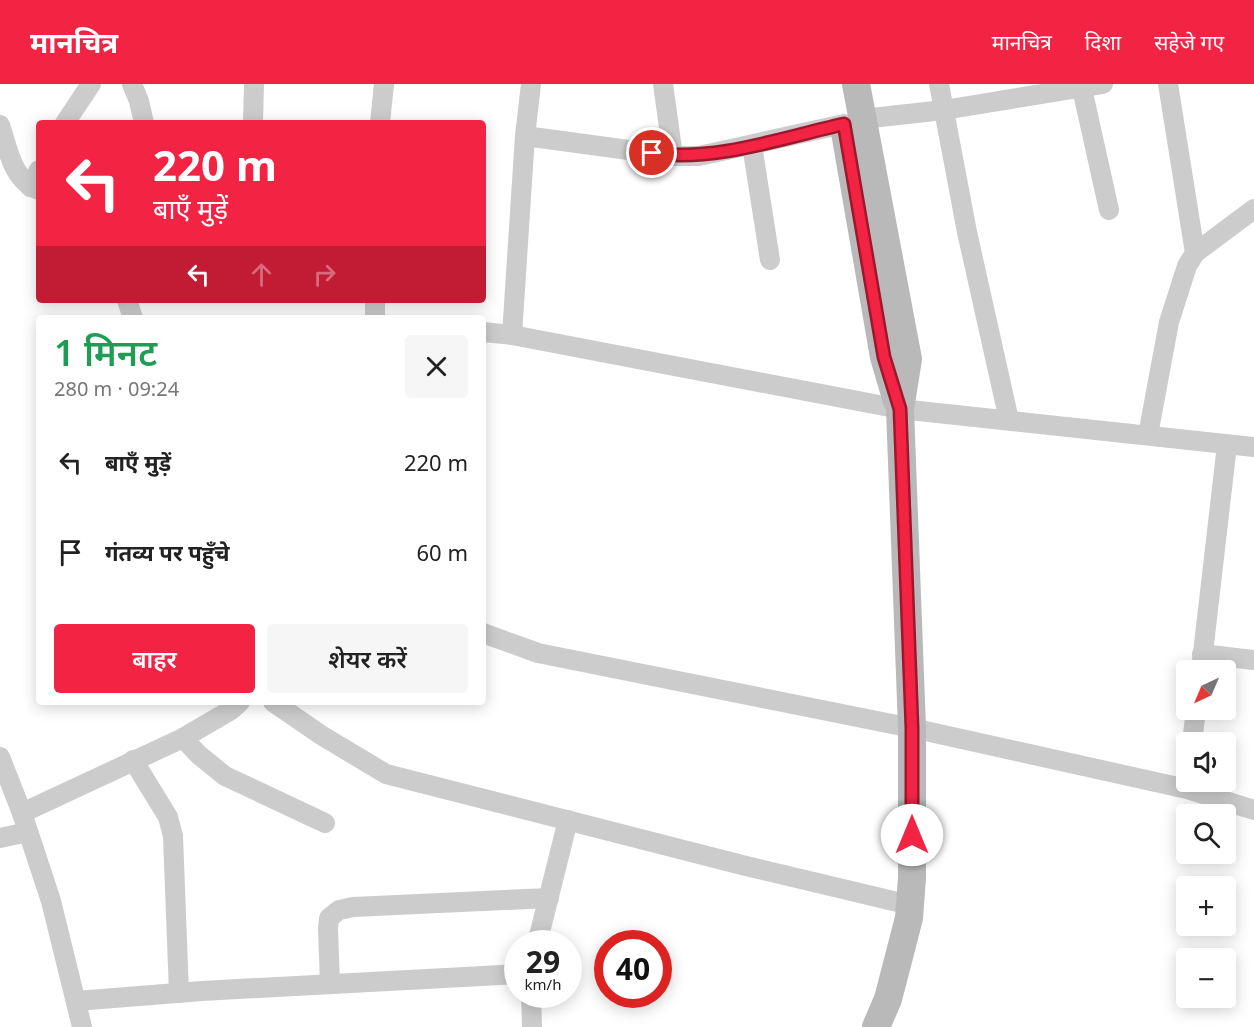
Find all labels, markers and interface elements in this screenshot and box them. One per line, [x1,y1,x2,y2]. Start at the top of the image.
text: मानचित्र [30,23,118,61]
text: मानचित्र [992,28,1052,56]
text: दिशा [1085,28,1121,56]
text: सहेजे गए [1154,28,1224,56]
pin [626,127,677,178]
text: 220 m [153,136,277,193]
icon: arrive [635,136,668,169]
icon: left [54,144,132,222]
text: बाएँ मुड़ें [153,190,228,227]
icon: left [182,258,215,291]
icon: ahead [245,258,278,291]
icon: right [308,258,341,291]
text: 1 मिनट [54,328,157,377]
button: close [405,335,468,398]
text: 280 m · 09:24 [54,375,179,402]
icon: left [54,446,87,479]
text: बाएँ मुड़ें [105,447,171,477]
text: 220 m [404,447,468,477]
icon: arrive [54,536,87,569]
text: गंतव्य पर पहुँचे [105,537,230,567]
text: 60 m [417,537,468,567]
button: बाहर [54,624,255,693]
button: शेयर करें [267,624,468,693]
north arrow [1176,660,1236,720]
map controls [1176,660,1236,1008]
button: sound [1176,732,1236,792]
position arrow [880,803,944,867]
button: search [1176,804,1236,864]
button: + [1176,876,1236,936]
speed limit sign: 40 [594,930,672,1008]
text: 29 [526,941,560,982]
button: − [1176,948,1236,1008]
text: km/h [525,974,561,994]

